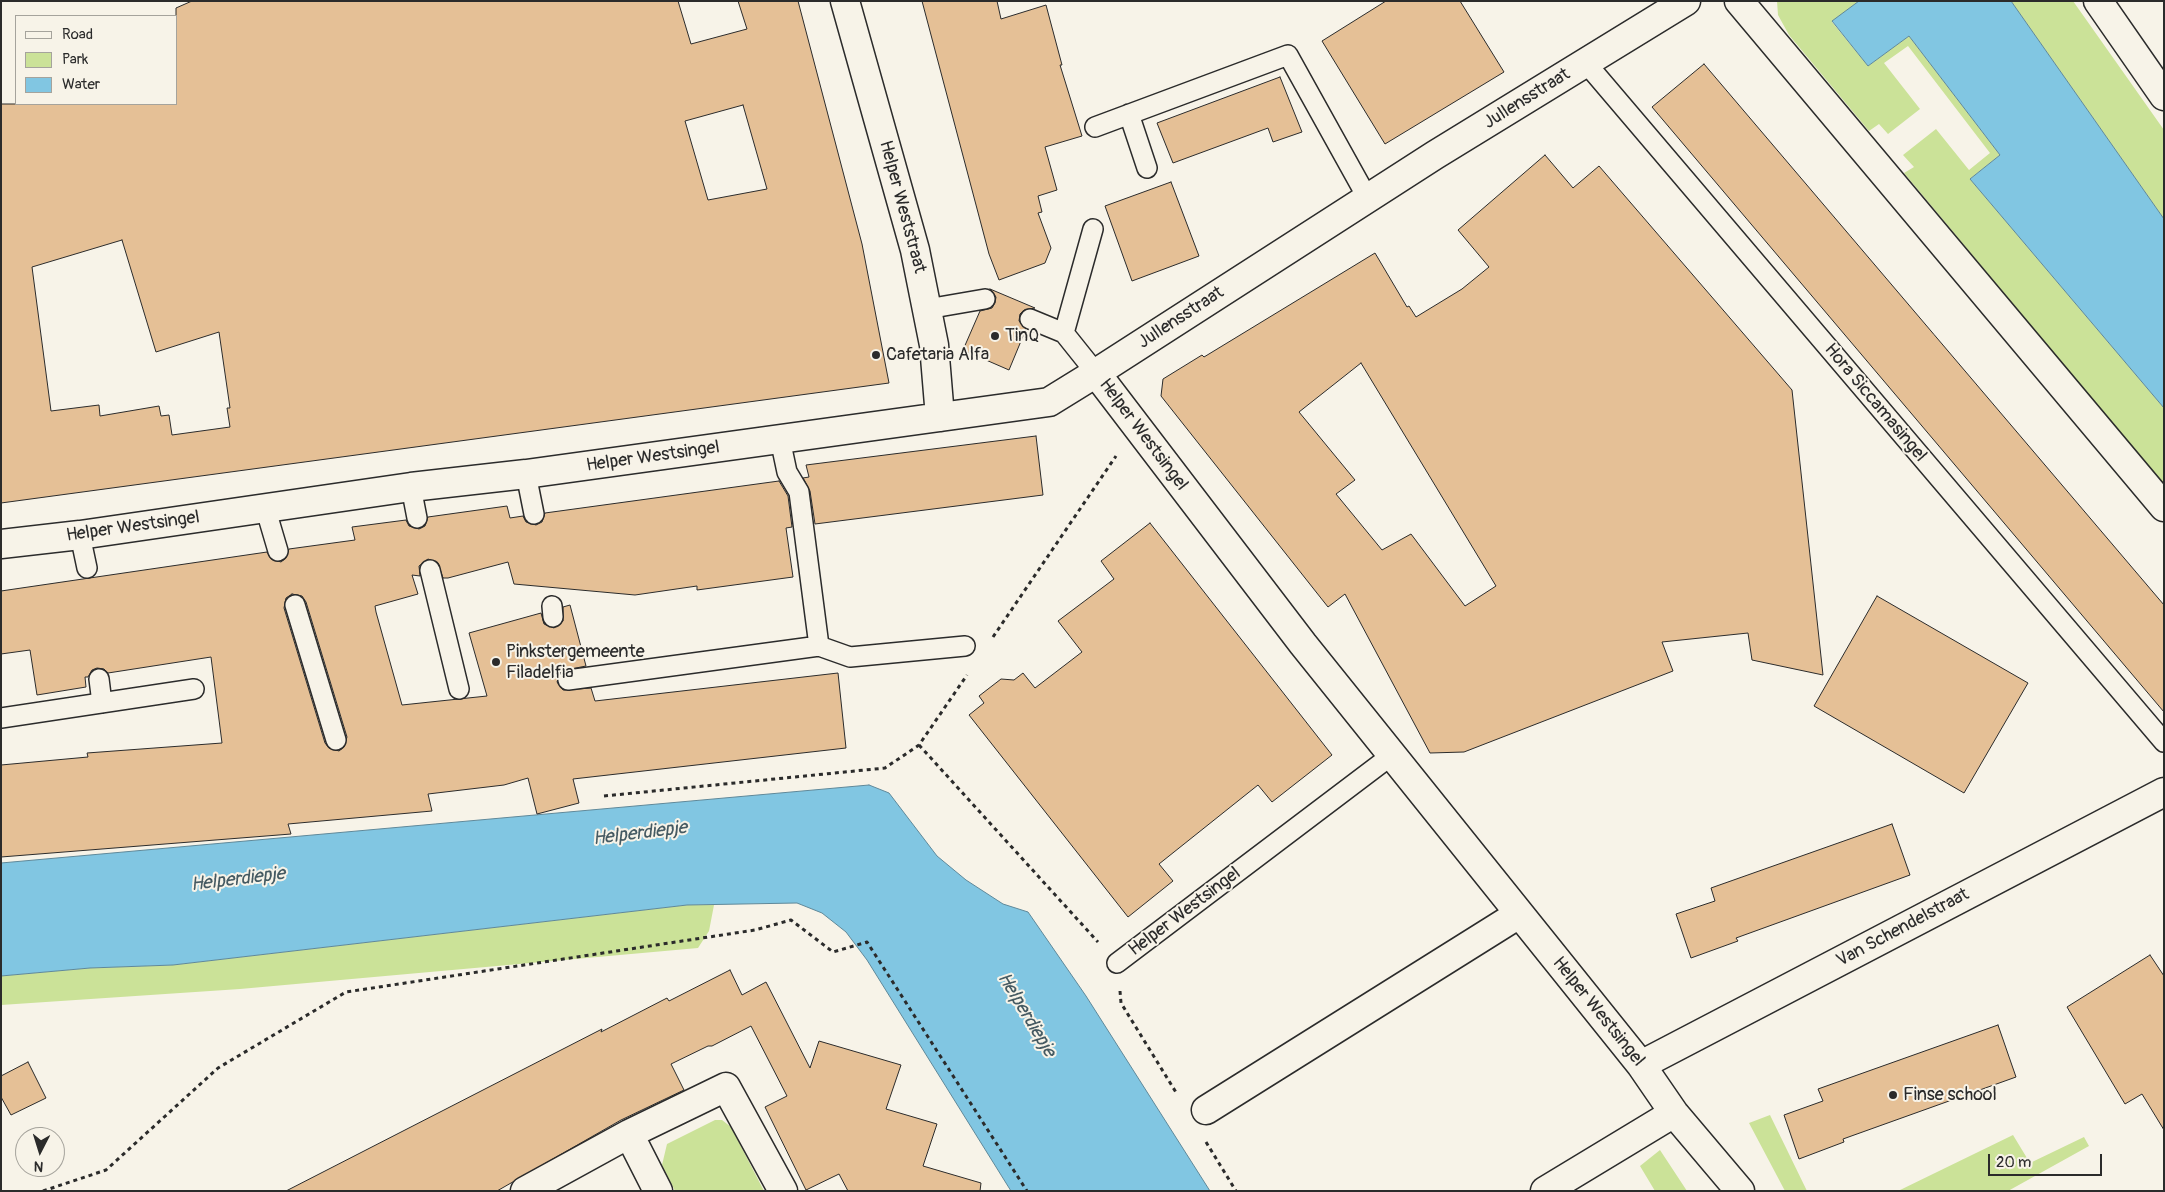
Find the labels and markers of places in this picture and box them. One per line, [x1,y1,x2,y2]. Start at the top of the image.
place label: TinQ [1005,325,1039,347]
marker: TinQ [989,330,1001,342]
place label: Cafetaria Alfa [886,344,989,366]
marker: Cafetaria Alfa [870,349,882,361]
place label: Pinkstergemeente Filadelfia [506,641,645,684]
marker: Pinkstergemeente Filadelfia [490,656,502,668]
place label: Finse school [1903,1084,1997,1106]
marker: Finse school [1887,1089,1899,1101]

